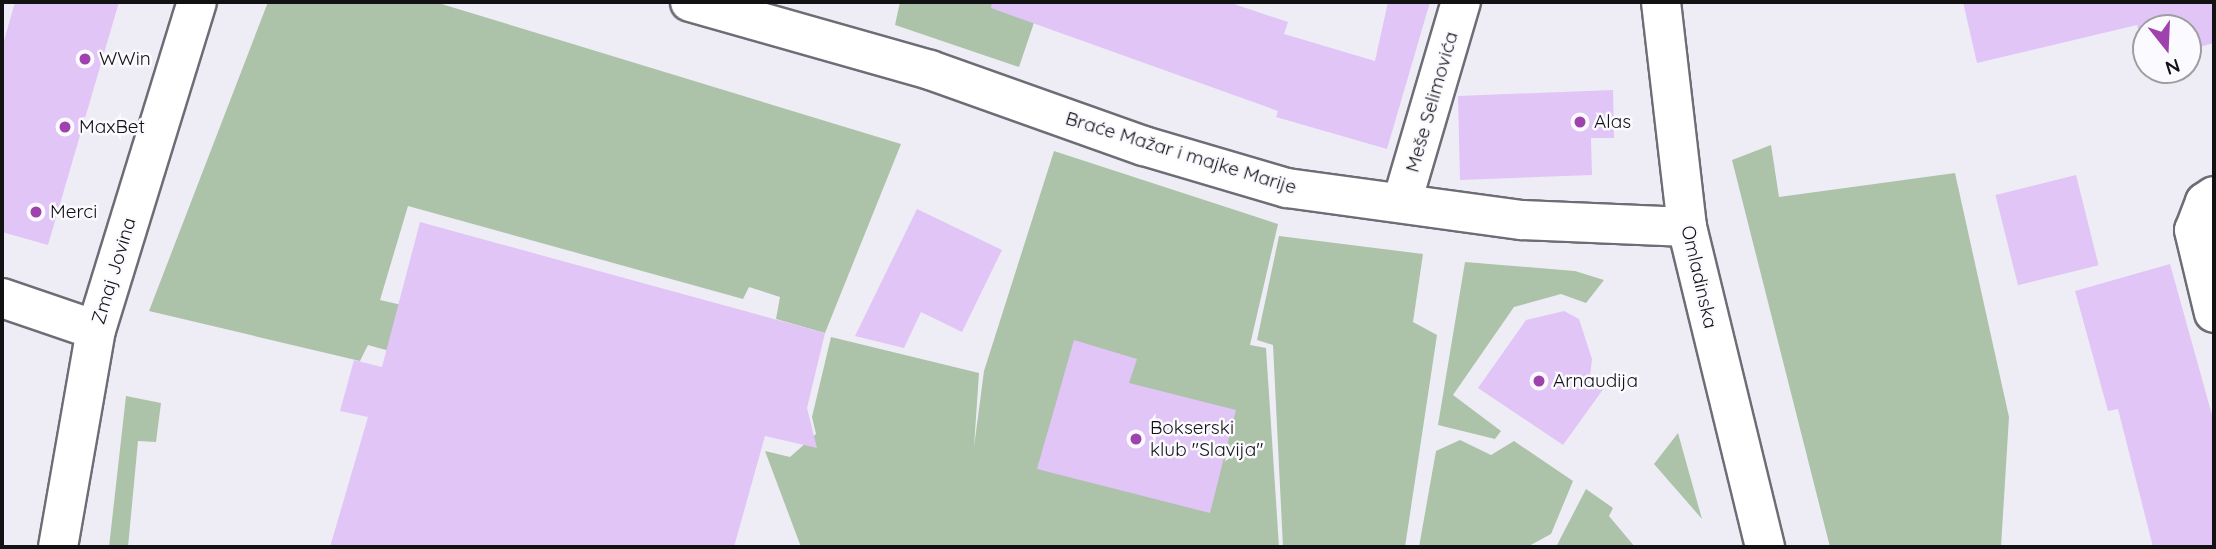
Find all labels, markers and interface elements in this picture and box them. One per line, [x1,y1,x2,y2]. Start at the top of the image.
north arrow [2132,14,2202,84]
street label: Meše Selimovića [1401,29,1463,175]
place label: WWin [99,48,151,70]
marker: WWin [77,51,93,67]
text: N [2163,53,2183,81]
street label: Braće Mažar i majke Marije [1063,107,1299,199]
place label: Alas [1594,111,1631,133]
marker: Alas [1572,114,1588,130]
place label: MaxBet [79,116,145,138]
marker: MaxBet [57,119,73,135]
place label: Merci [50,201,97,223]
marker: Merci [28,204,44,220]
street label: Zmaj Jovina [87,215,141,327]
street label: Omladinska [1676,223,1722,331]
place label: Arnaudija [1553,370,1638,392]
marker: Arnaudija [1531,373,1547,389]
place label: Bokserski klub "Slavija" [1150,417,1264,461]
marker: Bokserski klub "Slavija" [1128,431,1144,447]

